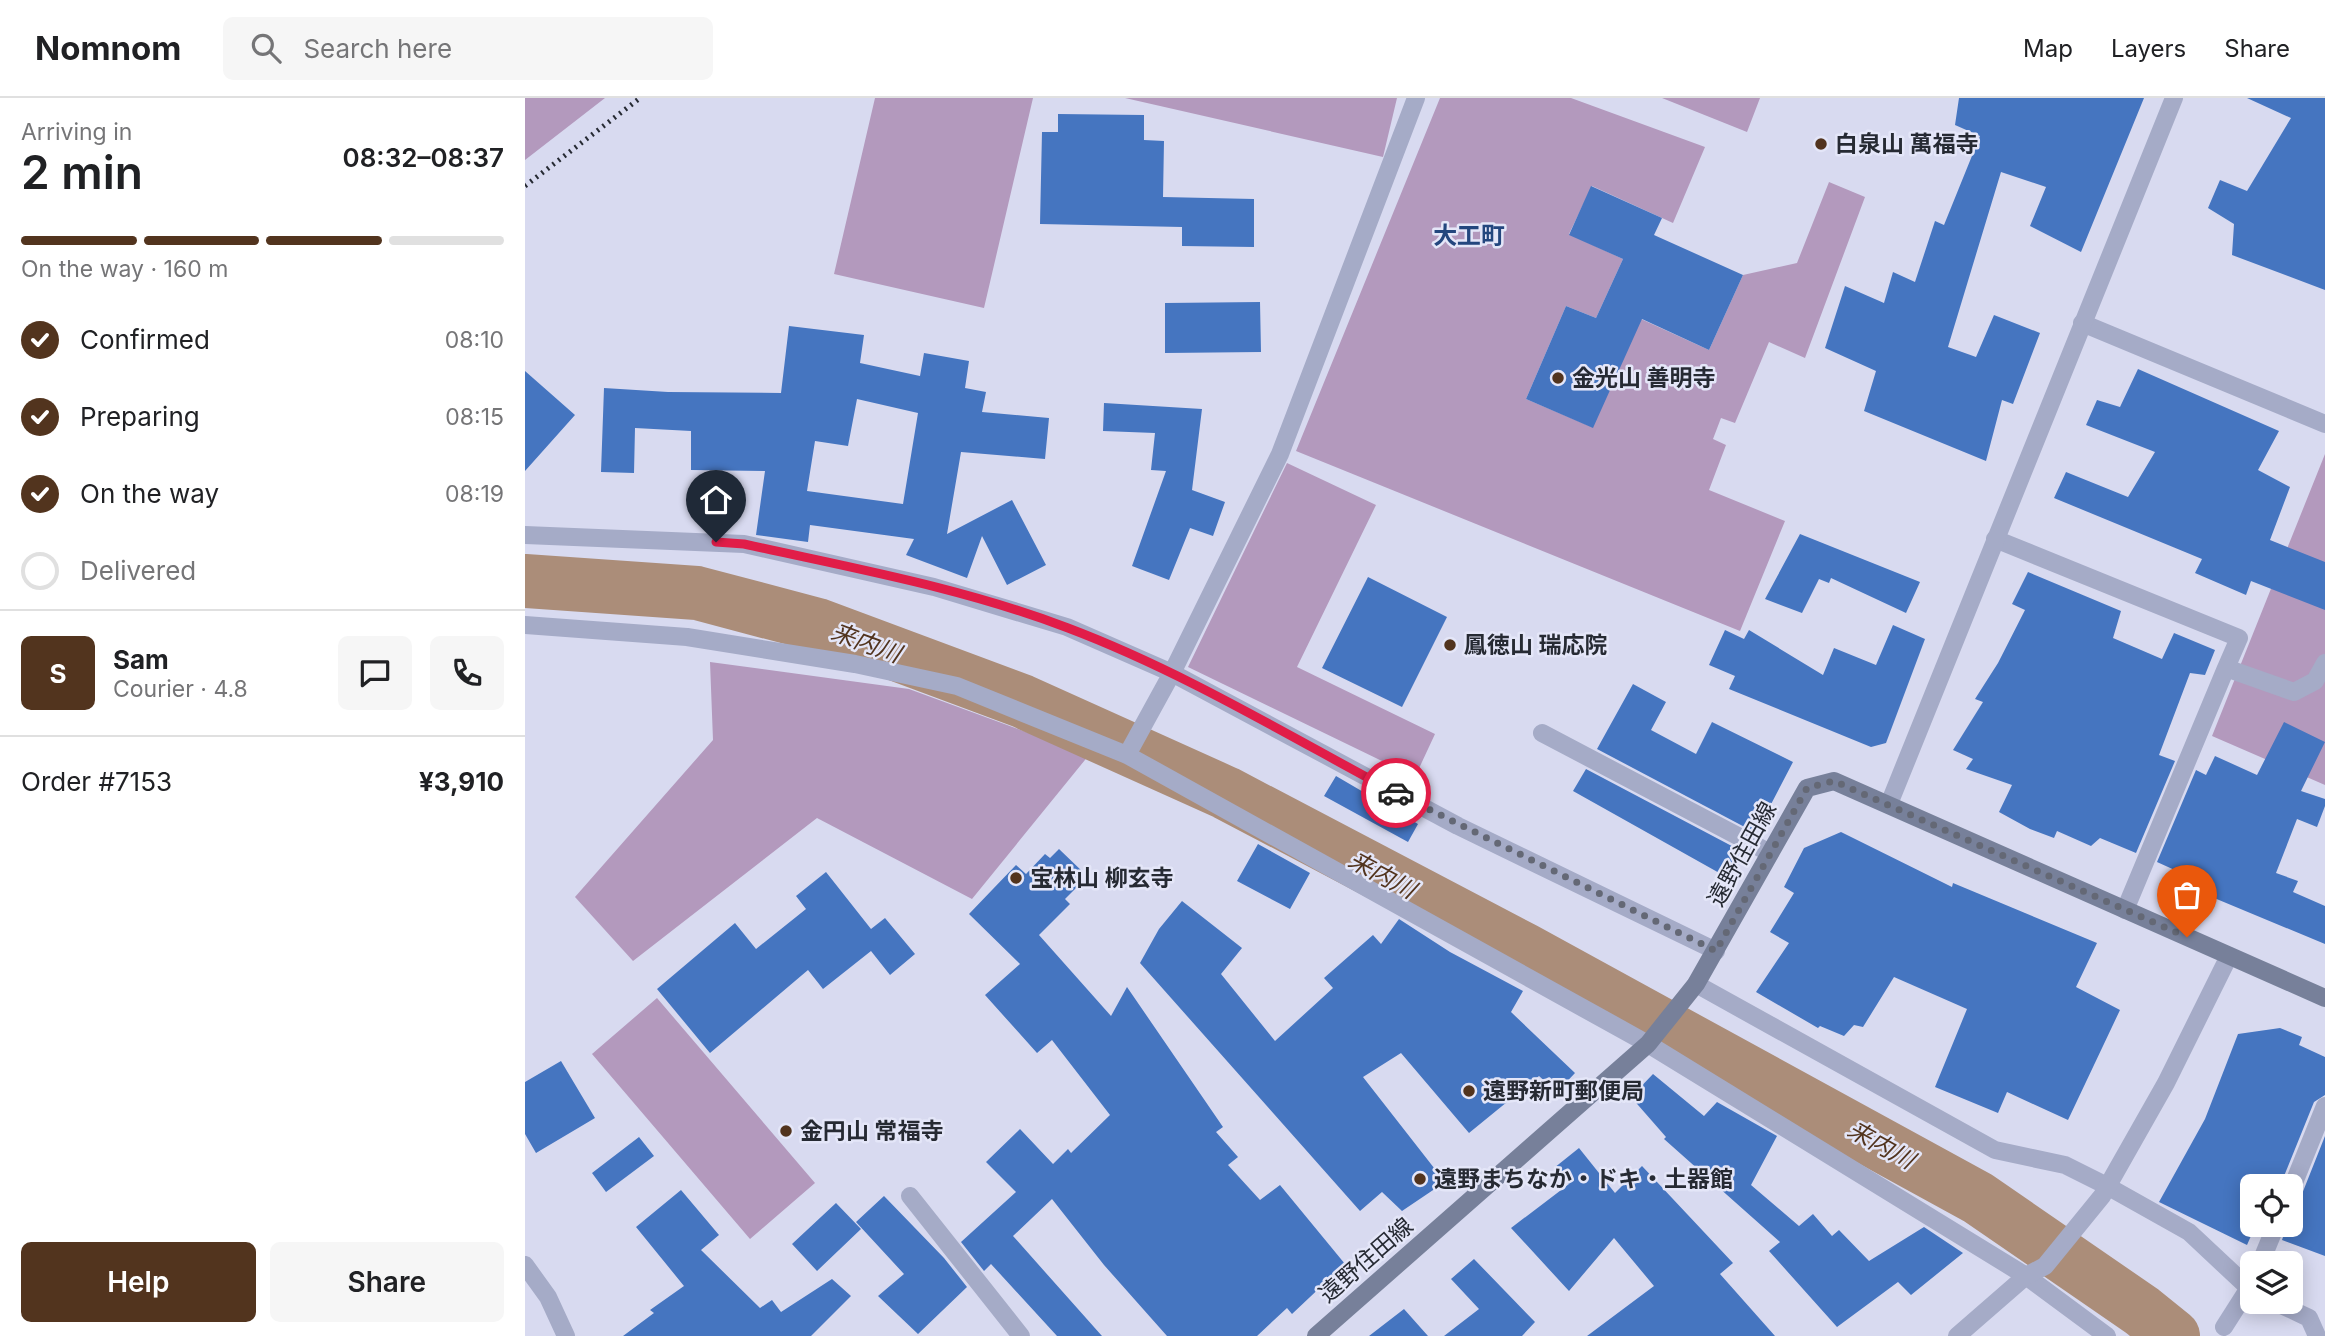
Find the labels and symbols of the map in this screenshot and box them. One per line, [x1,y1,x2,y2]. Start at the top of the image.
place label: 白泉山 萬福寺 [1835,130,1978,158]
marker: 白泉山 萬福寺 [1813,136,1829,152]
district label: 大工町 [1433,221,1505,250]
place label: 金光山 善明寺 [1572,364,1715,392]
marker: 金光山 善明寺 [1550,370,1566,386]
pin [686,470,746,542]
water label: 来内川 [827,617,908,669]
place label: 鳳徳山 瑞応院 [1464,631,1607,659]
marker: 鳳徳山 瑞応院 [1442,637,1458,653]
courier [1361,758,1431,828]
street label: 遠野住田線 [1702,797,1782,911]
water label: 来内川 [1344,845,1423,906]
place label: 宝林山 柳玄寺 [1030,864,1173,892]
pin [2157,865,2217,937]
marker: 宝林山 柳玄寺 [1008,870,1024,886]
place label: 遠野新町郵便局 [1483,1077,1644,1105]
marker: 遠野新町郵便局 [1461,1083,1477,1099]
water label: 来内川 [1843,1114,1922,1176]
place label: 金円山 常福寺 [800,1117,943,1145]
marker: 金円山 常福寺 [778,1123,794,1139]
place label: 遠野まちなか・ドキ・土器館 [1434,1165,1733,1193]
marker: 遠野まちなか・ドキ・土器館 [1412,1171,1428,1187]
street label: 遠野住田線 [1313,1212,1419,1308]

